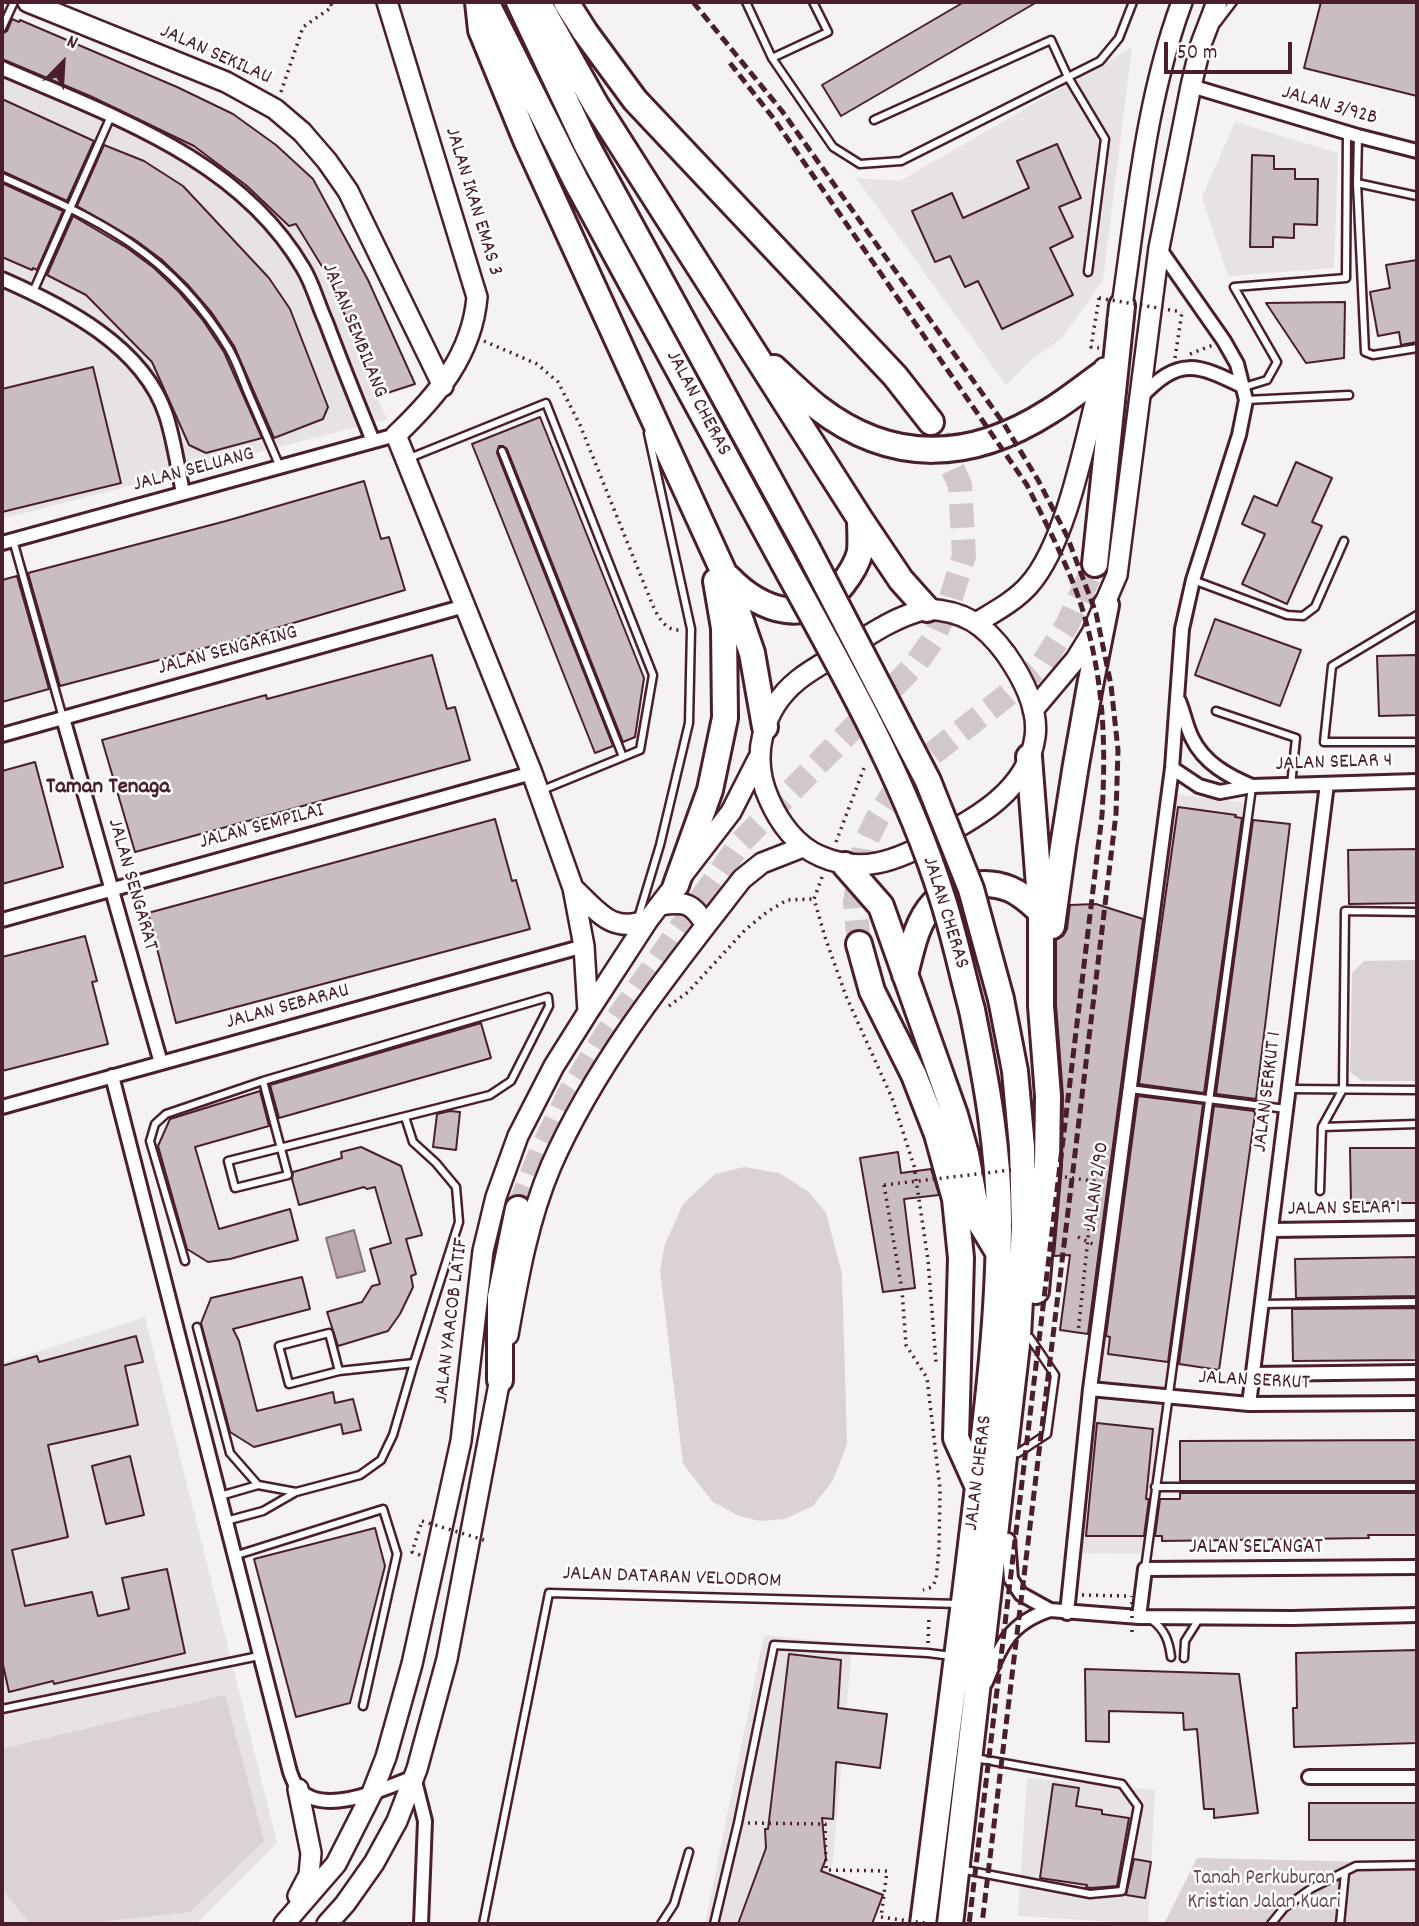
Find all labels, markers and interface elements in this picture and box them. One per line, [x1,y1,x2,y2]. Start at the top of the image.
street label: JALAN SEKILAU [155,20,275,92]
north arrow [28,28,98,98]
scale bar [1167,28,1295,72]
text: N [62,29,82,58]
text: 50 m [1177,39,1217,69]
street label: JALAN 3/92B [1278,81,1380,133]
street label: JALAN IKAN EMAS 3 [437,125,507,279]
street label: JALAN SEMBILANG [315,260,391,402]
street label: JALAN CHERAS [659,347,735,461]
street label: JALAN SELUANG [131,443,257,499]
street label: JALAN SENGARING [156,621,300,683]
street label: JALAN SELAR 4 [1275,749,1393,779]
district label: Taman Tenaga [46,775,170,803]
street label: JALAN SEMPILAI [197,799,327,857]
street label: JALAN SENGARAT [100,816,162,954]
street label: JALAN CHERAS [915,854,973,972]
street label: JALAN SEBARAU [224,979,352,1037]
street label: JALAN SERKUT 1 [1249,1030,1289,1154]
street label: JALAN 2/90 [1079,1140,1117,1234]
street label: JALAN SELAR 1 [1287,1196,1401,1224]
street label: JALAN YAACOB LATIF [430,1237,476,1405]
street label: JALAN SERKUT [1198,1366,1310,1398]
street label: JALAN CHERAS [960,1414,1000,1532]
street label: JALAN SELANGAT [1189,1536,1323,1562]
street label: JALAN DATARAN VELODROM [562,1563,782,1595]
park label: Tanah Perkuburan Kristian Jalan Kuari [1187,1867,1341,1917]

